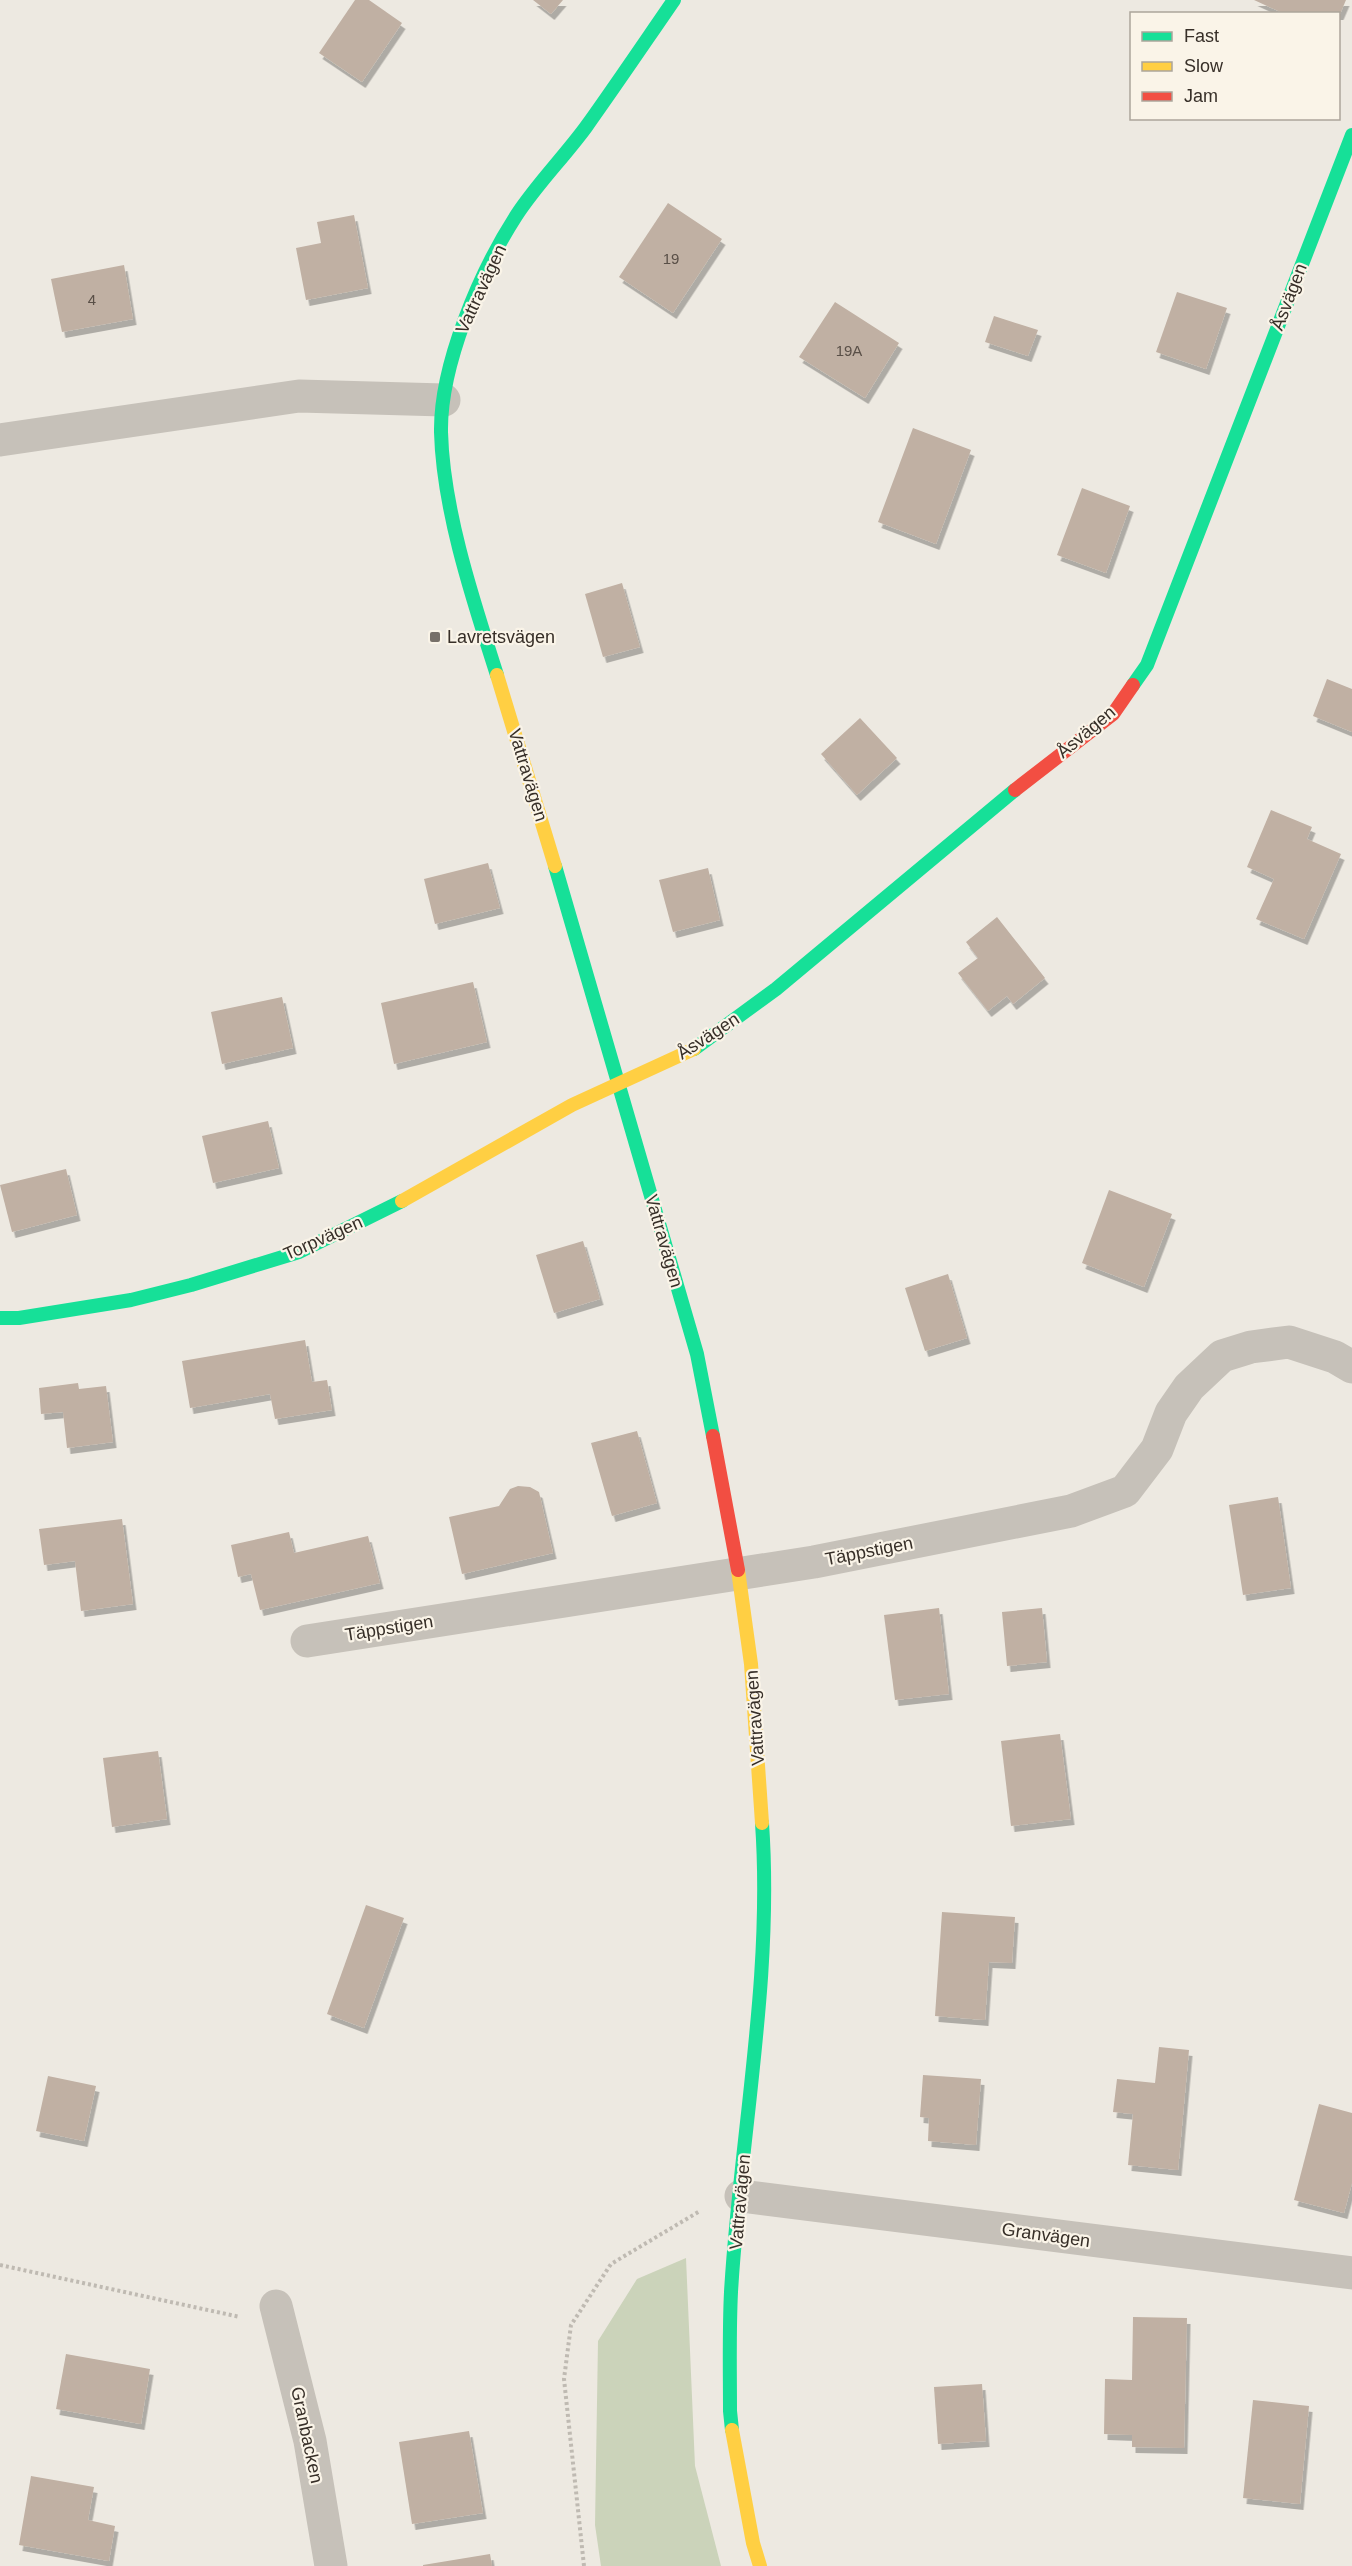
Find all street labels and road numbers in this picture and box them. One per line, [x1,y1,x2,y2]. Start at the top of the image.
street label: Vattravägen [452,241,510,337]
street label: Åsvägen [1267,261,1311,333]
street label: Åsvägen [1053,702,1119,762]
street label: Vattravägen [504,726,552,824]
street label: Åsvägen [673,1009,743,1063]
street label: Vattravägen [641,1192,687,1290]
street label: Torpvägen [281,1212,365,1264]
street label: Täppstigen [823,1533,915,1569]
street label: Täppstigen [343,1611,435,1645]
street label: Vattravägen [742,1670,768,1766]
street label: Vattravägen [726,2153,754,2251]
street label: Granvägen [1001,2219,1091,2251]
street label: Granbacken [287,2385,327,2485]

